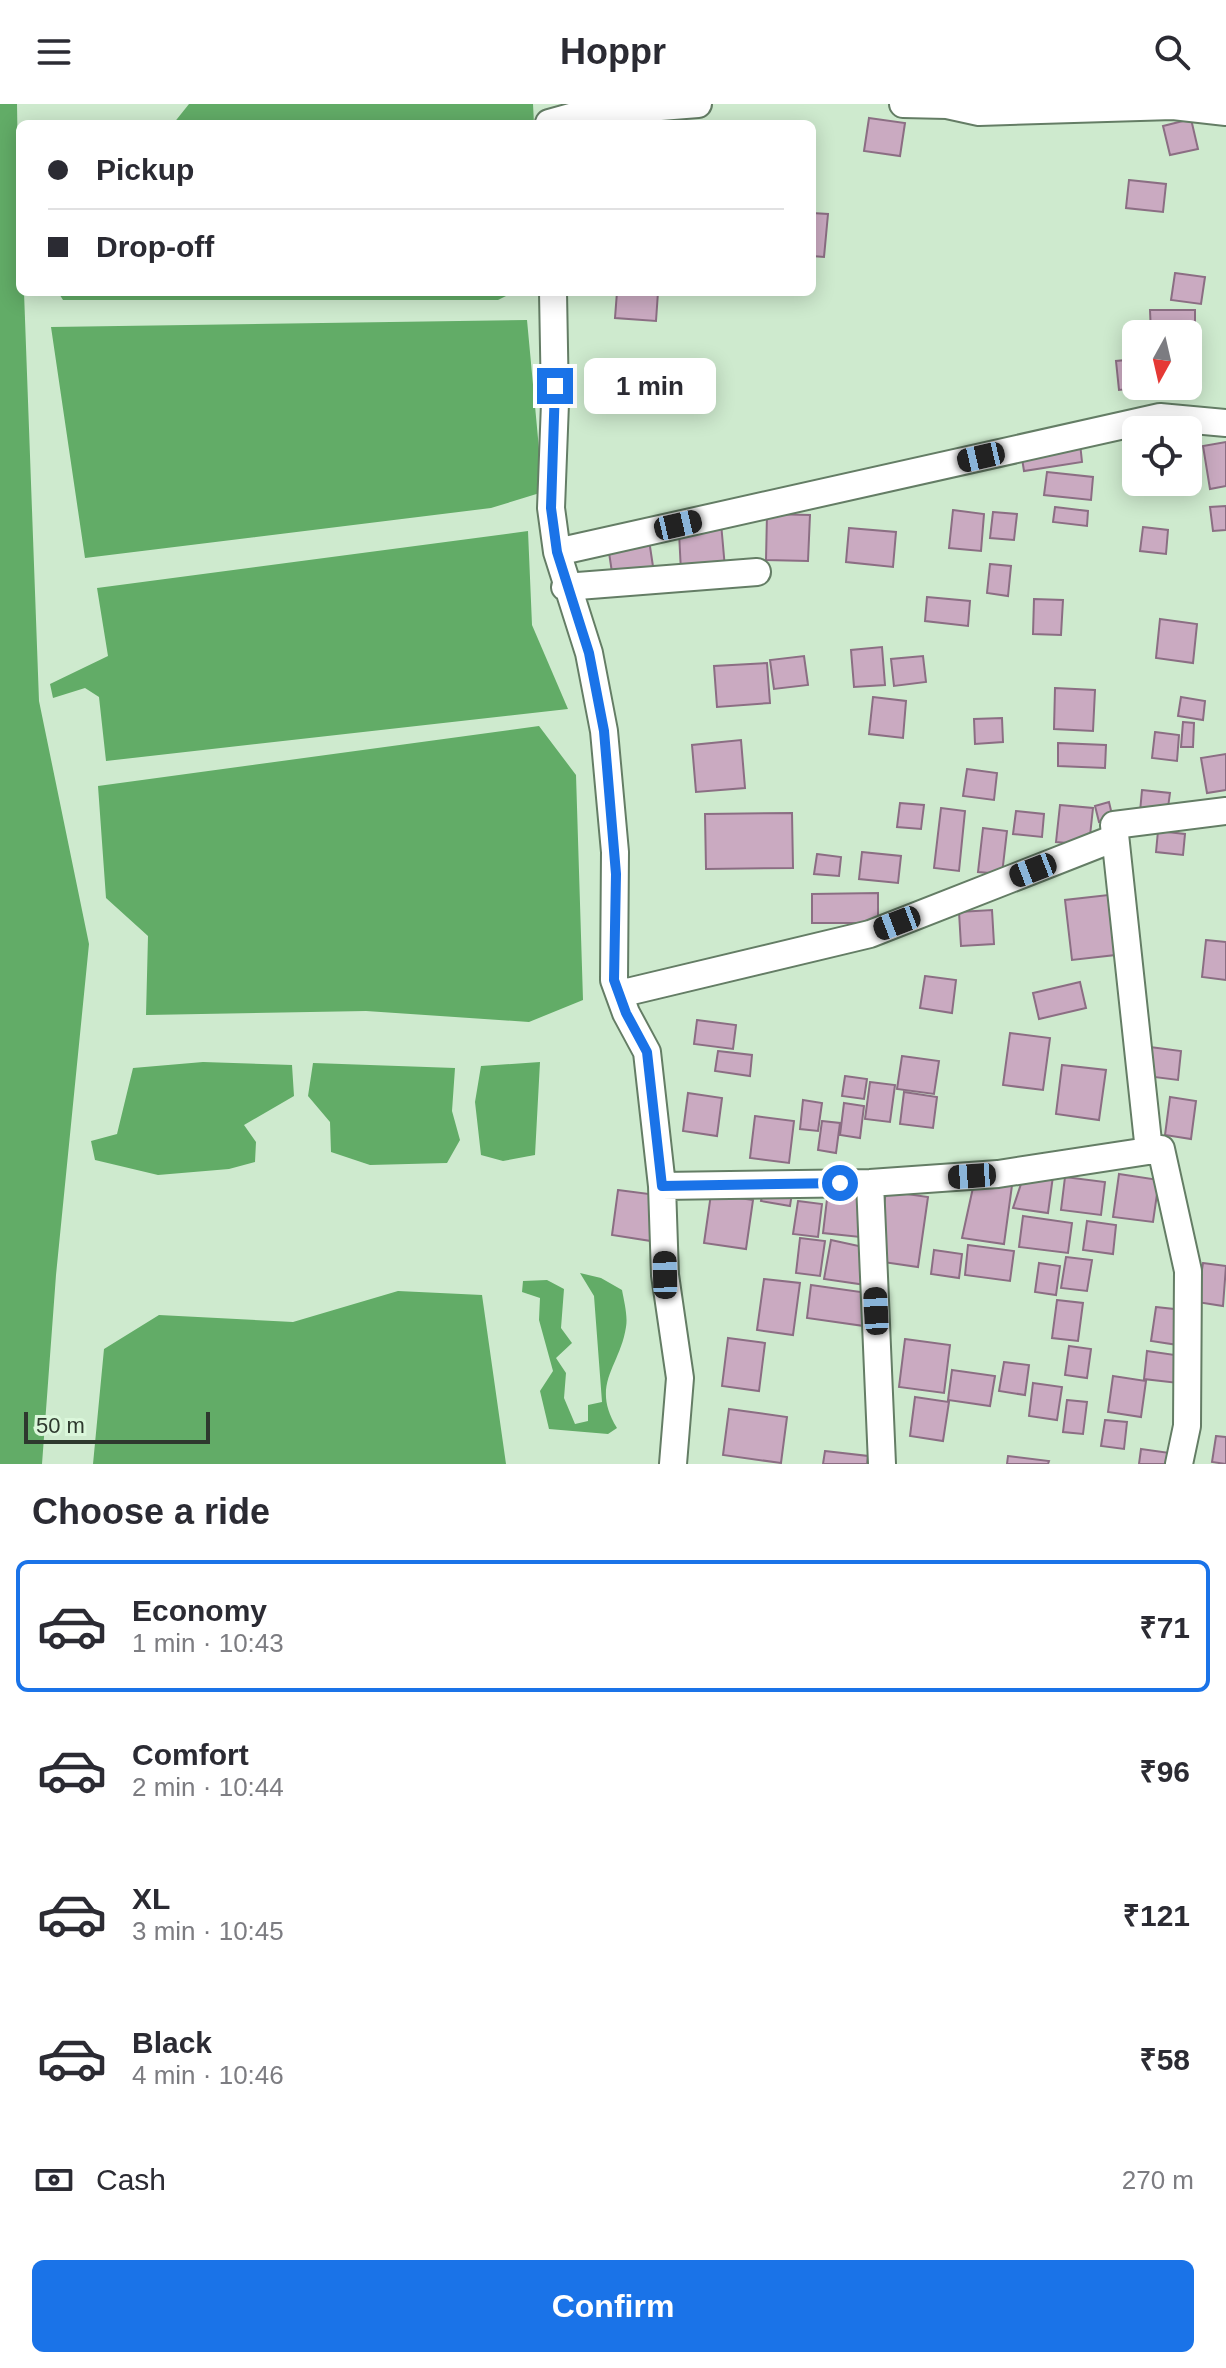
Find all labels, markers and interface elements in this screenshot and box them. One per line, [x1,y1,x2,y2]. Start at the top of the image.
icon: menu [32,30,76,74]
icon: search [1150,30,1194,74]
text: Hoppr [560,31,666,72]
text: Pickup [96,153,194,186]
text: Drop-off [96,230,214,263]
north arrow [1122,320,1202,400]
map controls [1122,320,1202,496]
callout: 1 min [583,358,715,414]
route end [537,368,573,404]
text: 1 min [616,371,684,401]
button: locate [1122,416,1202,496]
car [955,440,1007,474]
car [652,508,704,542]
car [1006,850,1060,890]
car [870,903,924,943]
car [947,1162,997,1190]
route start [822,1165,858,1201]
car [653,1251,677,1299]
car [863,1286,889,1336]
scale bar [24,1408,210,1444]
text: 50 m [36,1413,85,1438]
text: Choose a ride [32,1491,270,1532]
icon: car [36,1590,108,1662]
text: Economy [132,1594,267,1627]
text: ₹71 [1139,1611,1190,1644]
text: 1 min · 10:43 [132,1628,284,1658]
icon: car [36,1734,108,1806]
text: Comfort [132,1738,249,1771]
text: ₹96 [1139,1755,1190,1788]
text: 2 min · 10:44 [132,1772,284,1802]
icon: car [36,1878,108,1950]
text: XL [132,1882,170,1915]
text: ₹121 [1123,1899,1190,1932]
text: 3 min · 10:45 [132,1916,284,1946]
icon: car [36,2022,108,2094]
text: Black [132,2026,212,2059]
text: ₹58 [1139,2043,1190,2076]
text: 4 min · 10:46 [132,2060,284,2090]
icon: cash [32,2158,76,2202]
text: Cash [96,2163,166,2196]
text: 270 m [1122,2165,1194,2195]
button: Confirm [32,2260,1194,2352]

